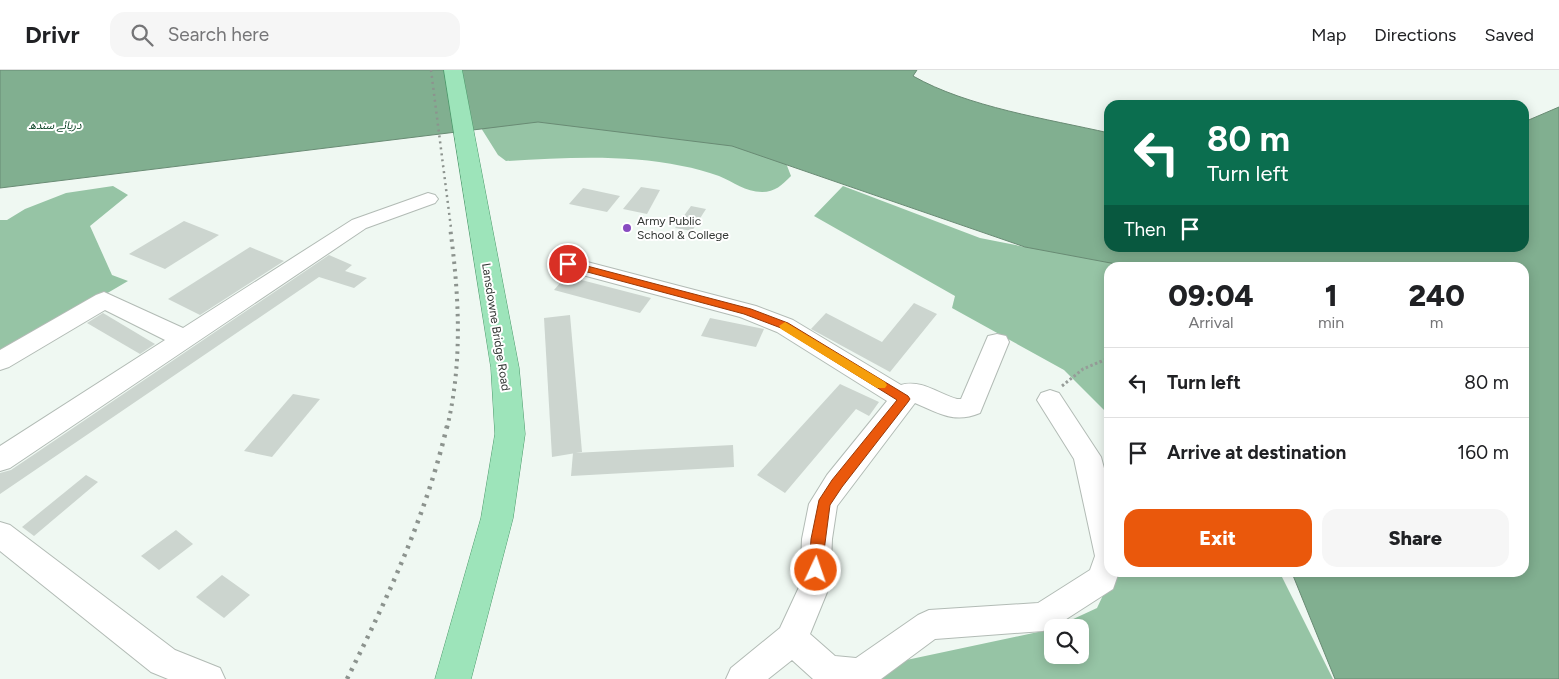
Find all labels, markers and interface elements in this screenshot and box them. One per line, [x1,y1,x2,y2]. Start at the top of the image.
search box [110,12,460,57]
text: Drivr [25,20,80,49]
icon: search [128,21,156,49]
text: Search here [168,23,269,46]
text: Map [1311,24,1346,46]
text: Directions [1374,24,1456,46]
text: Saved [1484,24,1534,46]
text: 80 m [1207,118,1290,160]
water label: دریائے سندھ [29,119,82,133]
icon: left [1124,120,1189,185]
text: Turn left [1207,160,1289,187]
place label: Army Public School & College [637,214,729,242]
icon: arrive [1176,215,1204,243]
text: Then [1124,218,1166,241]
marker: Army Public School & College [621,222,633,234]
pin [547,243,589,285]
icon: arrive [554,250,582,278]
street label: Lansdowne Bridge Road [479,262,513,392]
text: 09:04 [1168,277,1254,314]
text: 1 [1325,277,1337,314]
text: 240 [1408,277,1465,314]
text: Arrival [1188,313,1234,332]
text: min [1318,313,1344,332]
text: m [1430,313,1443,332]
icon: left [1124,369,1152,397]
text: Turn left [1167,371,1241,394]
text: 80 m [1464,371,1509,394]
icon: arrive [1124,439,1152,467]
text: Arrive at destination [1167,441,1346,464]
text: 160 m [1457,441,1509,464]
button: Exit [1124,509,1312,567]
button: Share [1322,509,1509,567]
position arrow [789,543,841,595]
map controls [1044,619,1089,664]
button: search [1044,619,1089,664]

